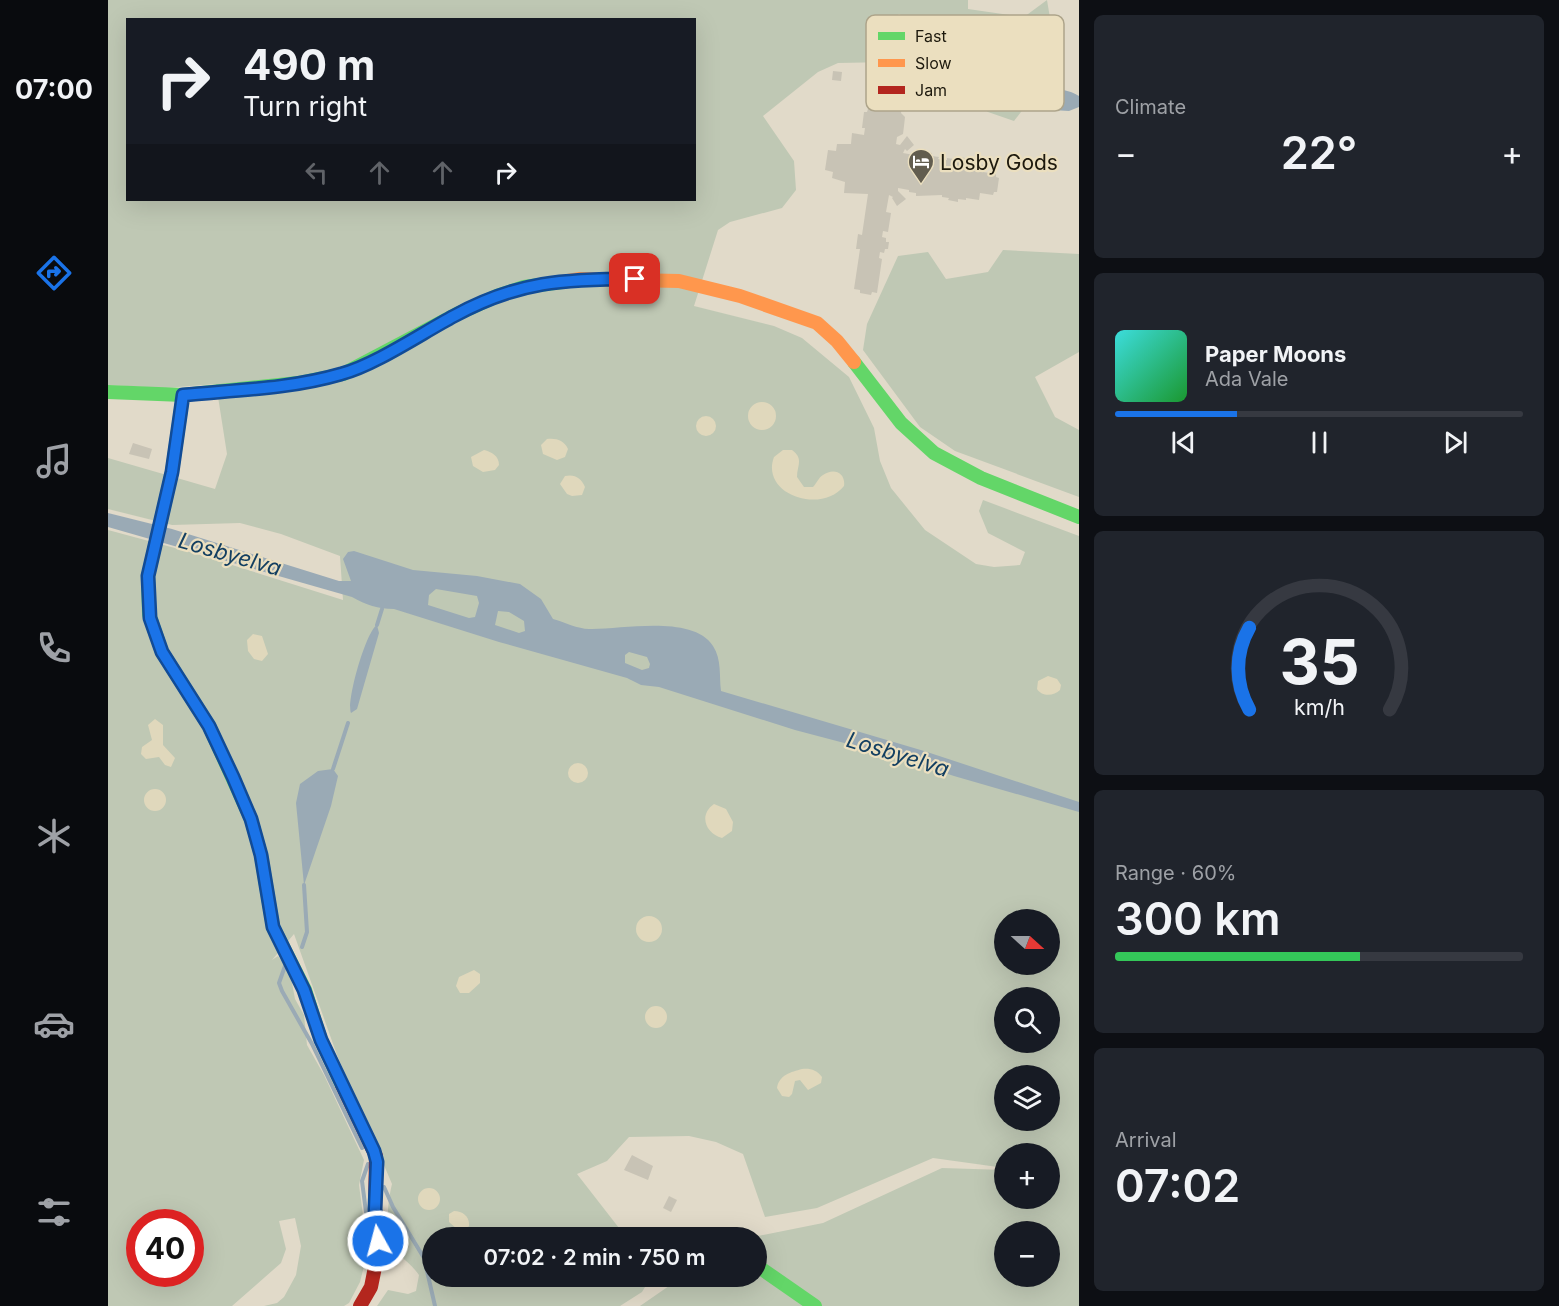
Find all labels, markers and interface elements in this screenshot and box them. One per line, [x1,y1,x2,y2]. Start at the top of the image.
legend [866,15,1064,111]
text: Fast [915,26,947,46]
text: 490 m [243,39,375,90]
icon: right [144,42,222,120]
text: Slow [915,53,952,73]
text: 07:00 [15,73,93,106]
text: Jam [915,80,947,100]
text: Turn right [243,90,367,123]
text: Climate [1115,95,1186,119]
text: 22° [1281,125,1357,180]
text: − [1115,133,1137,173]
text: + [1501,133,1523,173]
hotel icon: Losby Gods [906,147,936,185]
place label: Losby Gods [940,150,1058,175]
icon: left [300,156,333,189]
icon: ahead [363,156,396,189]
icon: ahead [426,156,459,189]
icon: right [489,156,522,189]
icon: directions [33,252,75,294]
pin [609,253,660,304]
icon: arrive [618,262,651,295]
text: Paper Moons [1205,341,1346,367]
text: Ada Vale [1205,367,1288,391]
icon: previous [1167,426,1200,459]
icon: pause [1303,426,1336,459]
icon: next [1439,426,1472,459]
icon: music [33,440,75,482]
water label: Losbyelva [176,527,284,581]
text: 35 [1279,624,1359,699]
icon: phone [33,627,75,669]
text: km/h [1294,694,1344,720]
water label: Losbyelva [844,726,952,782]
icon: climate [33,815,75,857]
text: Range · 60% [1115,861,1236,885]
text: 300 km [1115,891,1280,946]
north arrow [994,909,1060,975]
map controls [994,909,1060,1287]
button: search [994,987,1060,1053]
icon: car [33,1003,75,1045]
button: layers [994,1065,1060,1131]
text: Arrival [1115,1128,1177,1152]
button: + [994,1143,1060,1209]
text: 07:02 [1115,1158,1240,1213]
icon: filters [33,1191,75,1233]
speed limit sign: 40 [126,1209,204,1287]
position arrow [346,1209,410,1273]
button: − [994,1221,1060,1287]
text: 07:02 · 2 min · 750 m [484,1244,705,1270]

